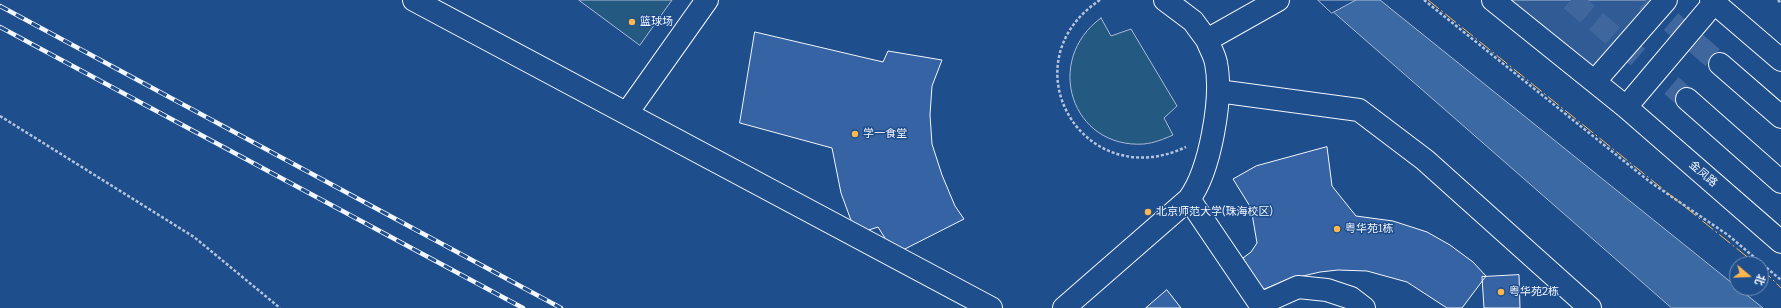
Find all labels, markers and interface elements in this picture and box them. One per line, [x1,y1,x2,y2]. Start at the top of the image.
place label: 篮球场 [640,15,673,29]
marker: 篮球场 [627,17,637,27]
place label: 学一食堂 [863,127,907,141]
marker: 学一食堂 [850,129,860,139]
street label: 金凤路 [1686,158,1720,190]
place label: 北京师范大学(珠海校区) [1156,205,1273,219]
marker: 北京师范大学(珠海校区) [1143,207,1153,217]
place label: 粤华苑1栋 [1345,222,1393,236]
marker: 粤华苑1栋 [1332,224,1342,234]
north arrow [1729,256,1769,296]
text: 北 [1752,272,1768,287]
place label: 粤华苑2栋 [1509,285,1559,299]
marker: 粤华苑2栋 [1496,287,1506,297]

